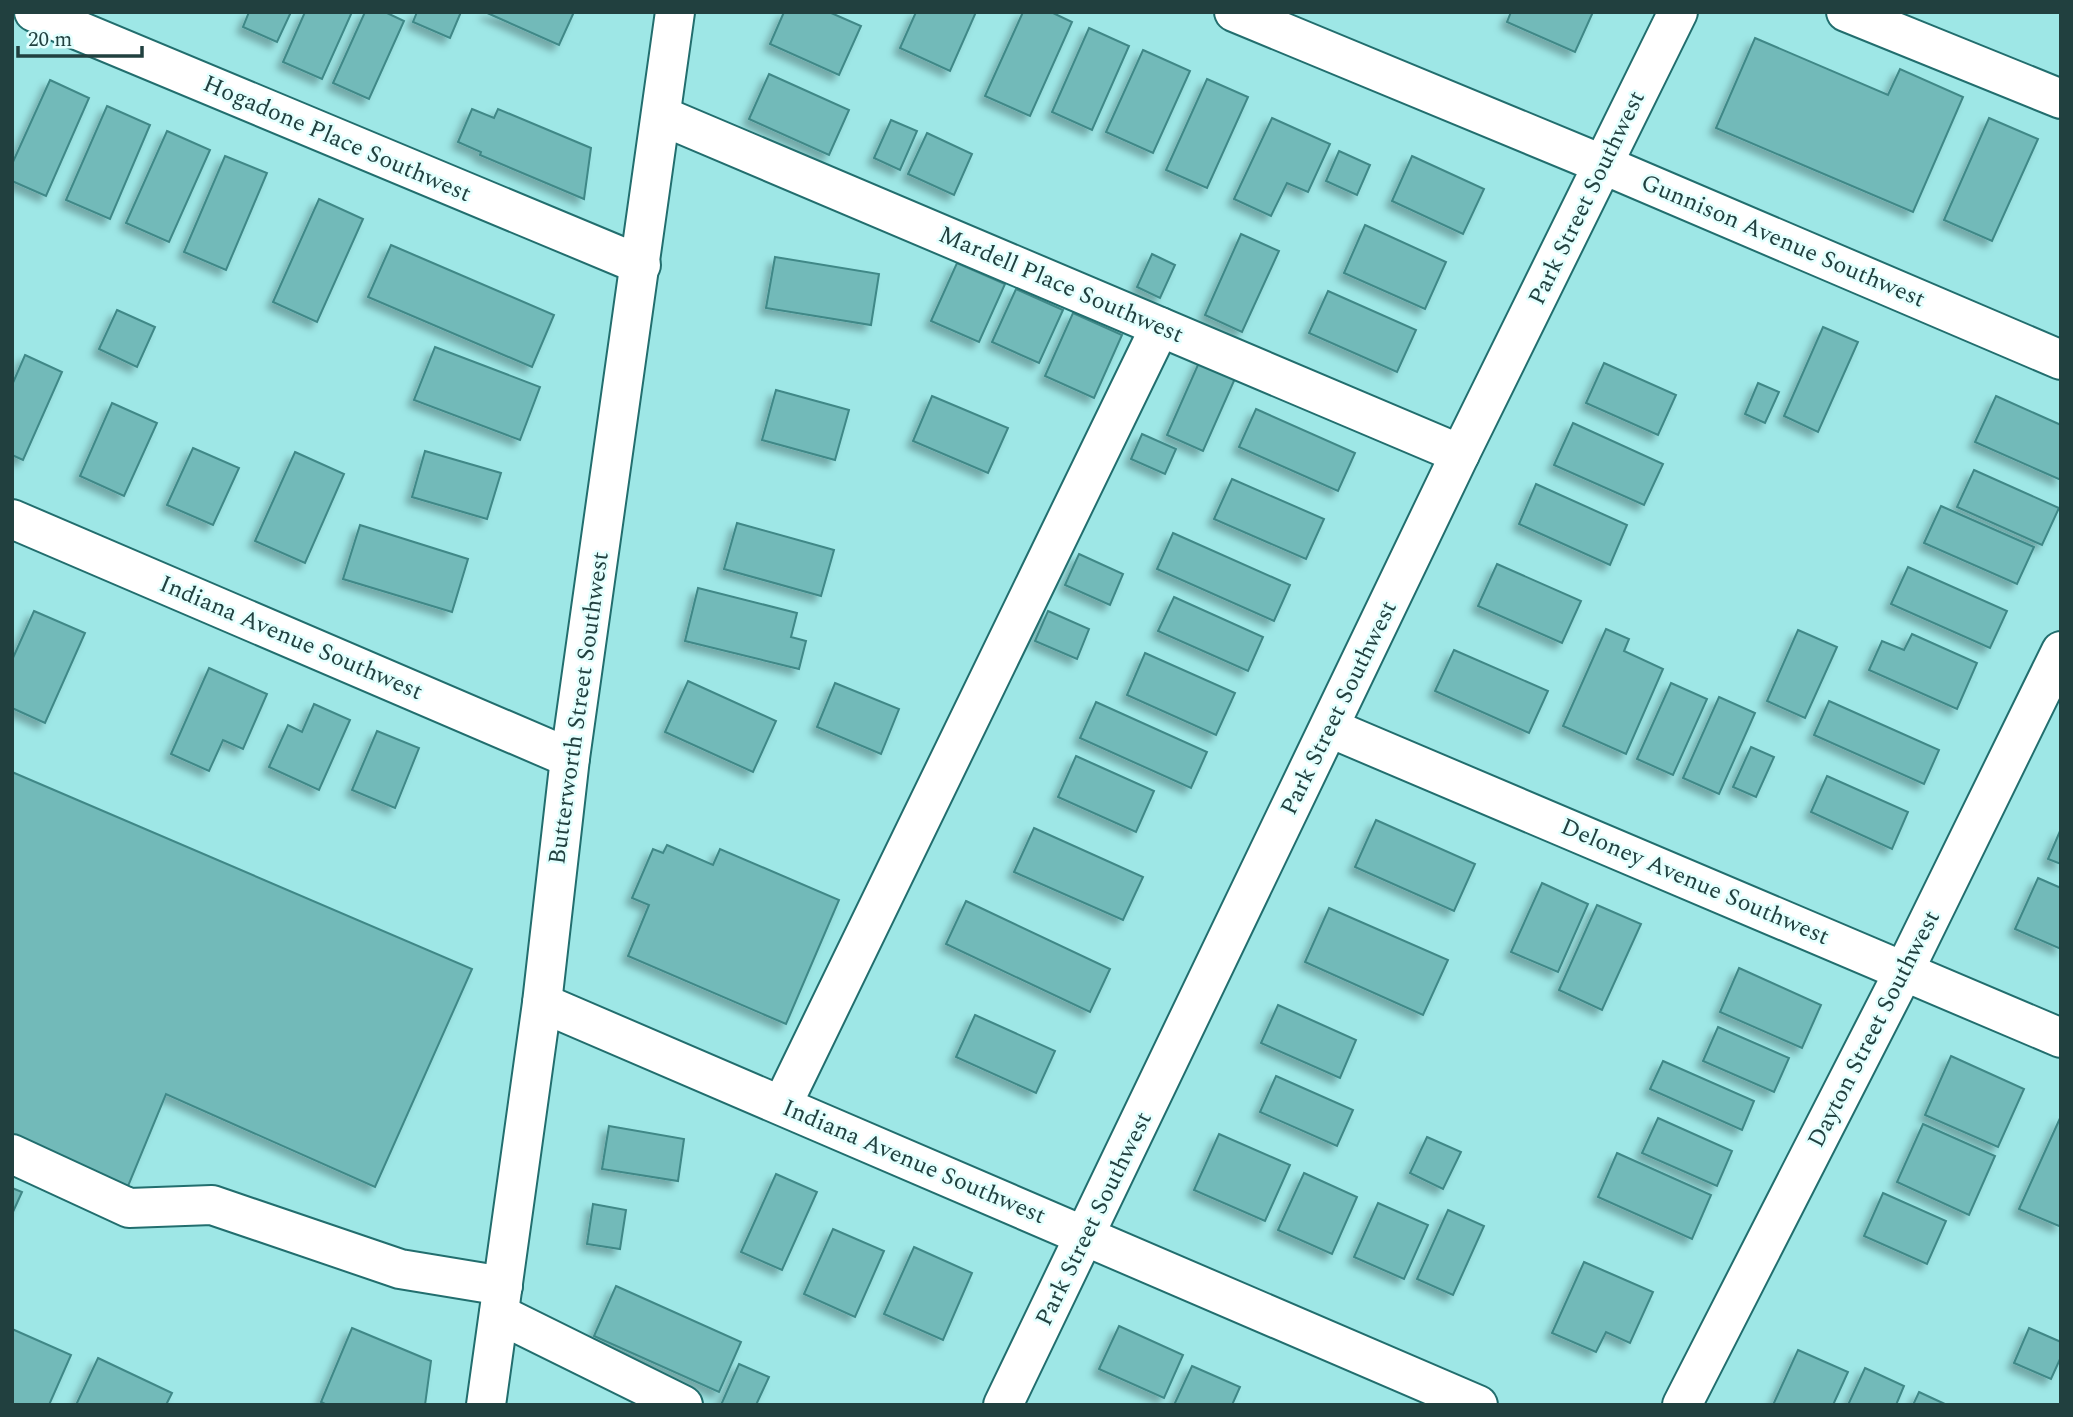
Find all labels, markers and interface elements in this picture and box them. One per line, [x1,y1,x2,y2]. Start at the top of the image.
scale bar [18,14,142,58]
text: 20 m [28,24,72,56]
street label: Hogadone Place Southwest [197,66,477,212]
street label: Park Street Southwest [1519,85,1655,311]
street label: Gunnison Avenue Southwest [1635,165,1931,317]
street label: Mardell Place Southwest [933,217,1189,353]
street label: Butterworth Street Southwest [539,549,619,867]
street label: Indiana Avenue Southwest [154,566,428,710]
street label: Park Street Southwest [1271,595,1407,821]
street label: Deloney Avenue Southwest [1555,809,1835,955]
street label: Dayton Street Southwest [1798,904,1950,1154]
street label: Indiana Avenue Southwest [777,1090,1051,1234]
street label: Park Street Southwest [1026,1106,1162,1332]

